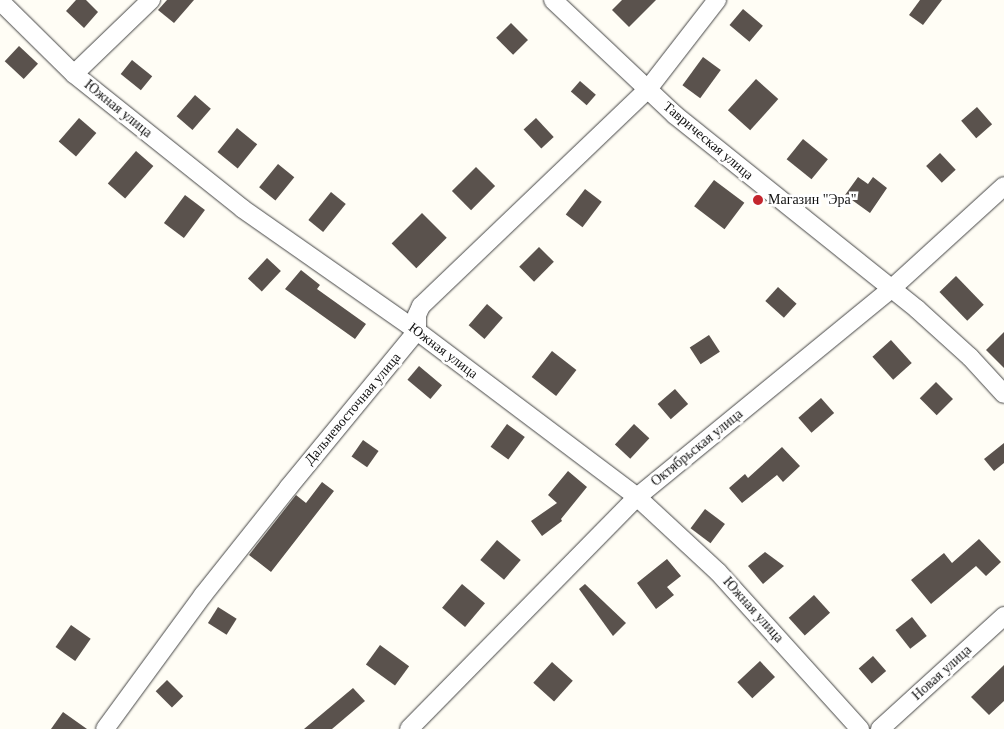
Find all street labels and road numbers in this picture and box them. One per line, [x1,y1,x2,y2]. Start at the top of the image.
street label: Южная улица [81,77,155,141]
street label: Таврическая улица [659,98,757,184]
street label: Южная улица [405,319,481,383]
street label: Дальневосточная улица [301,350,405,468]
street label: Октябрьская улица [648,406,746,490]
street label: Южная улица [719,574,787,646]
street label: Новая улица [909,642,975,704]

